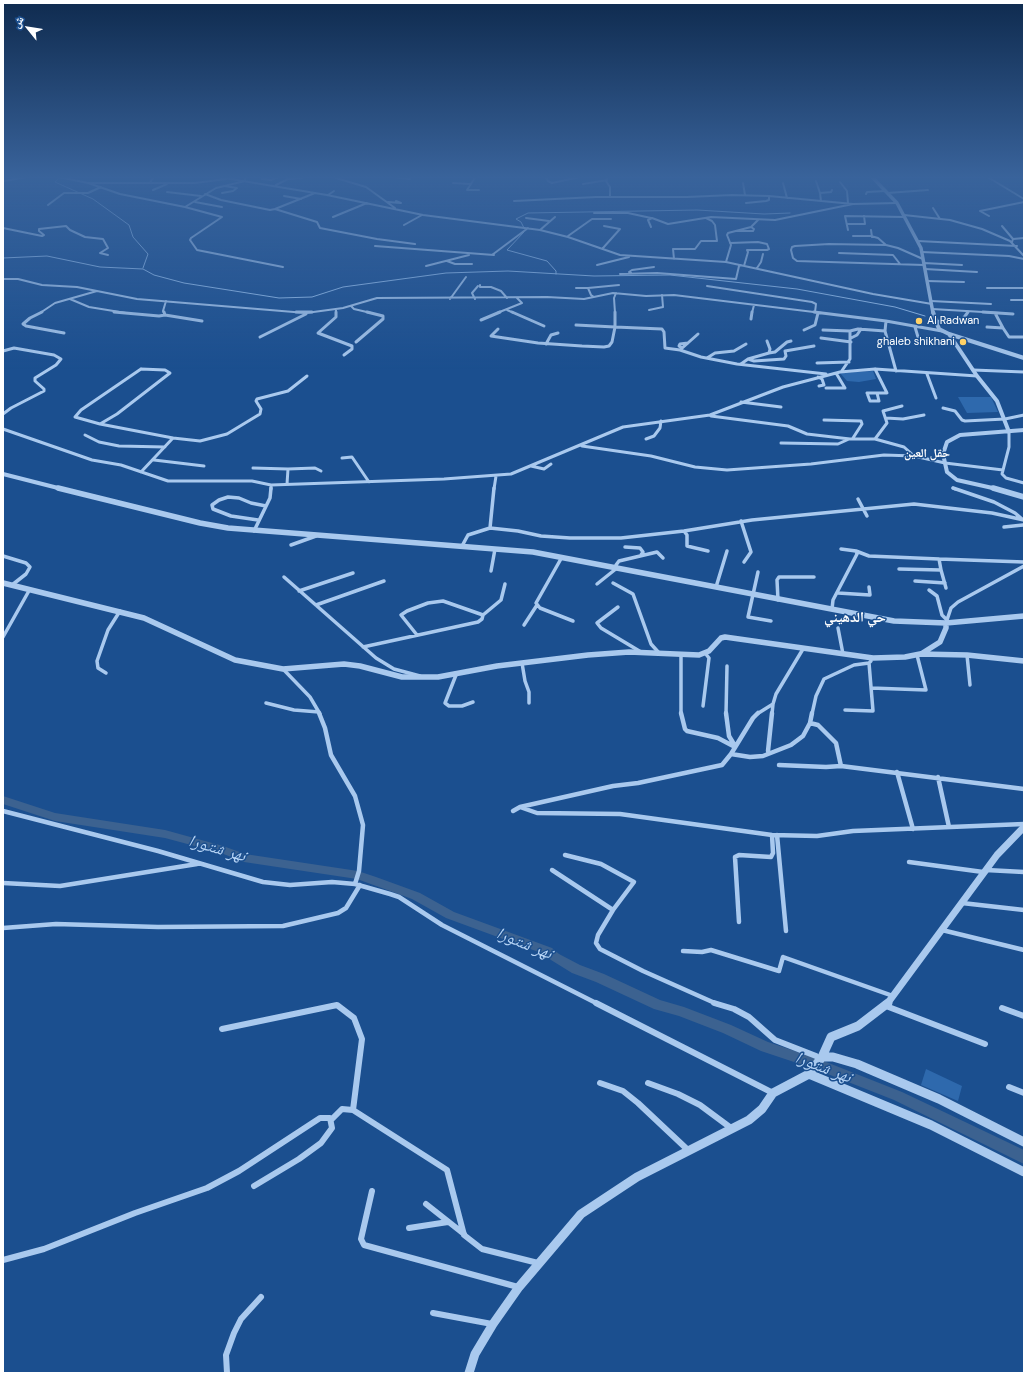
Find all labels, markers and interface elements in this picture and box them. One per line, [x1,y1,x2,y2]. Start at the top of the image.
north arrow [8,8,48,48]
text: ش [9,13,27,31]
place label: Al Radwan [927,314,979,328]
marker: Al Radwan [914,316,924,326]
place label: ghaleb shikhani [877,335,955,349]
marker: ghaleb shikhani [958,337,968,347]
district label: حقل العين [904,447,950,461]
district label: حي الدهيني [824,610,886,626]
water label: نهر شتورا [186,831,248,867]
water label: نهر شتورا [493,924,555,964]
water label: نهر شتورا [792,1048,854,1088]

